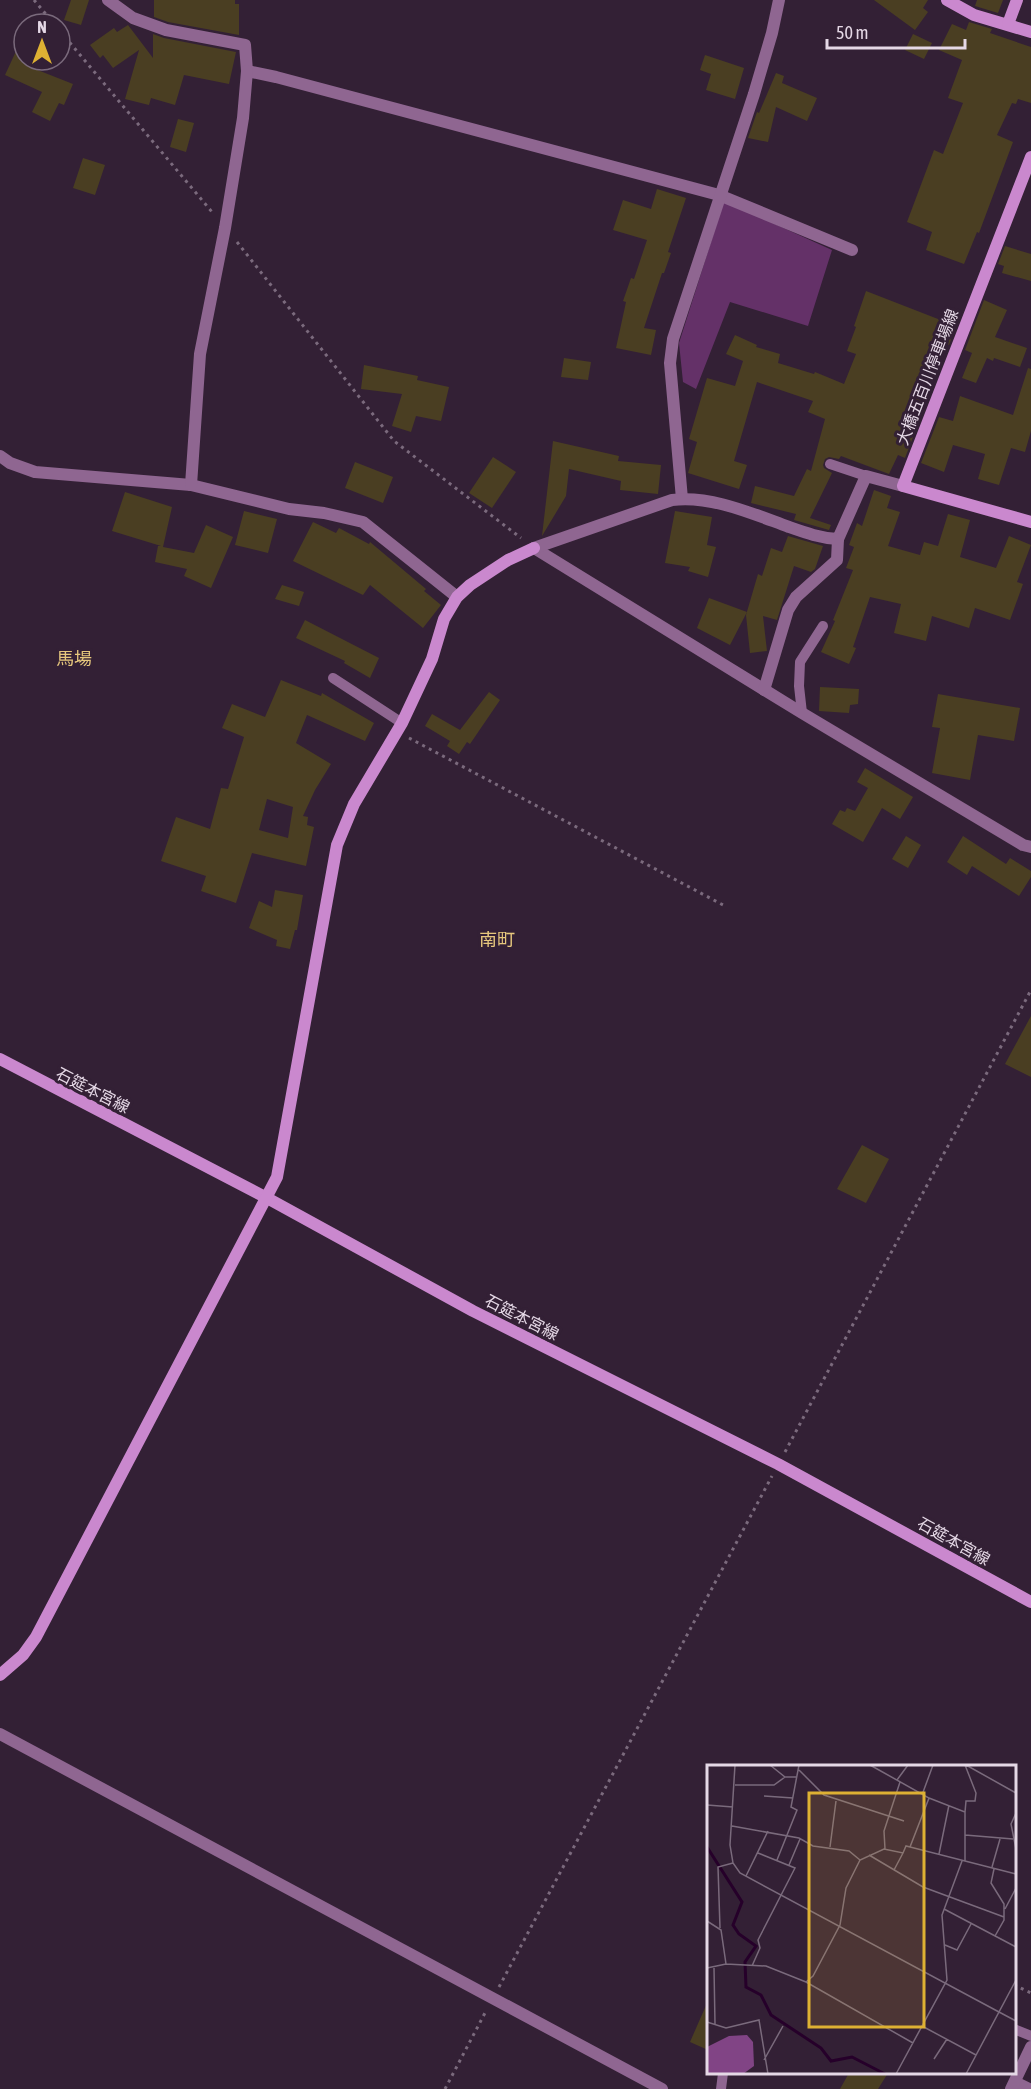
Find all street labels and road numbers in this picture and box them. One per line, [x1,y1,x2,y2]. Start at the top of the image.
street label: 大橋五百川停車場線 [893,307,961,447]
street label: 石筵本宮線 [53,1064,133,1116]
street label: 石筵本宮線 [482,1291,562,1343]
street label: 石筵本宮線 [915,1514,993,1568]

